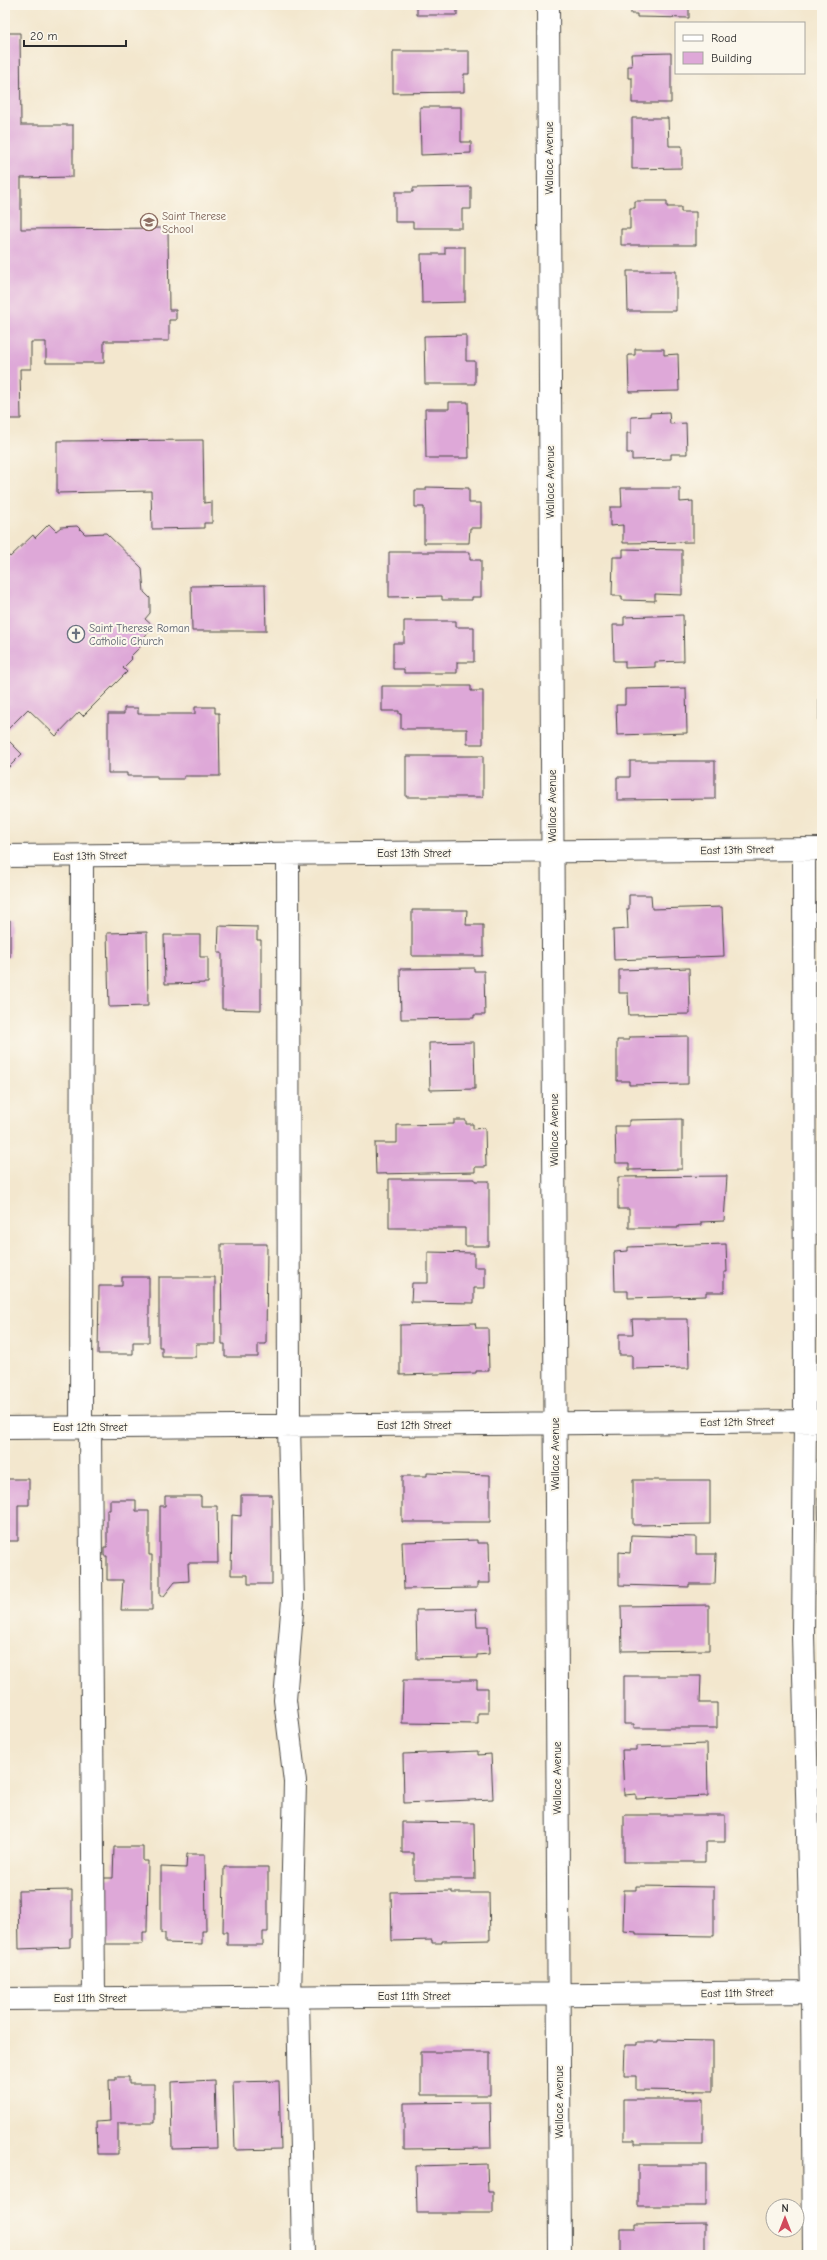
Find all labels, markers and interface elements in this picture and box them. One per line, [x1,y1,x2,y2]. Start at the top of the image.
scale bar [24,22,126,48]
legend [675,22,805,74]
text: 20 m [30,29,58,43]
text: Road [711,31,737,45]
text: Building [711,51,752,65]
street label: Wallace Avenue [543,121,556,194]
place label: Saint Therese School [162,210,227,236]
school or university icon: Saint Therese School [139,212,159,232]
street label: Wallace Avenue [544,445,557,518]
place label: Saint Therese Roman Catholic Church [89,622,190,648]
church icon: Saint Therese Roman Catholic Church [66,624,86,644]
street label: Wallace Avenue [546,769,559,842]
street label: East 13th Street [700,843,775,857]
street label: East 13th Street [377,847,452,860]
street label: East 13th Street [53,849,128,863]
street label: Wallace Avenue [548,1093,561,1166]
street label: East 12th Street [700,1415,775,1429]
street label: Wallace Avenue [549,1417,562,1490]
street label: East 12th Street [377,1419,452,1432]
street label: East 12th Street [53,1421,128,1434]
street label: Wallace Avenue [551,1741,564,1814]
street label: East 11th Street [701,1986,774,2000]
street label: East 11th Street [378,1990,451,2003]
street label: East 11th Street [54,1992,127,2005]
street label: Wallace Avenue [553,2065,566,2138]
north arrow [765,2198,805,2238]
text: N [781,2202,789,2215]

